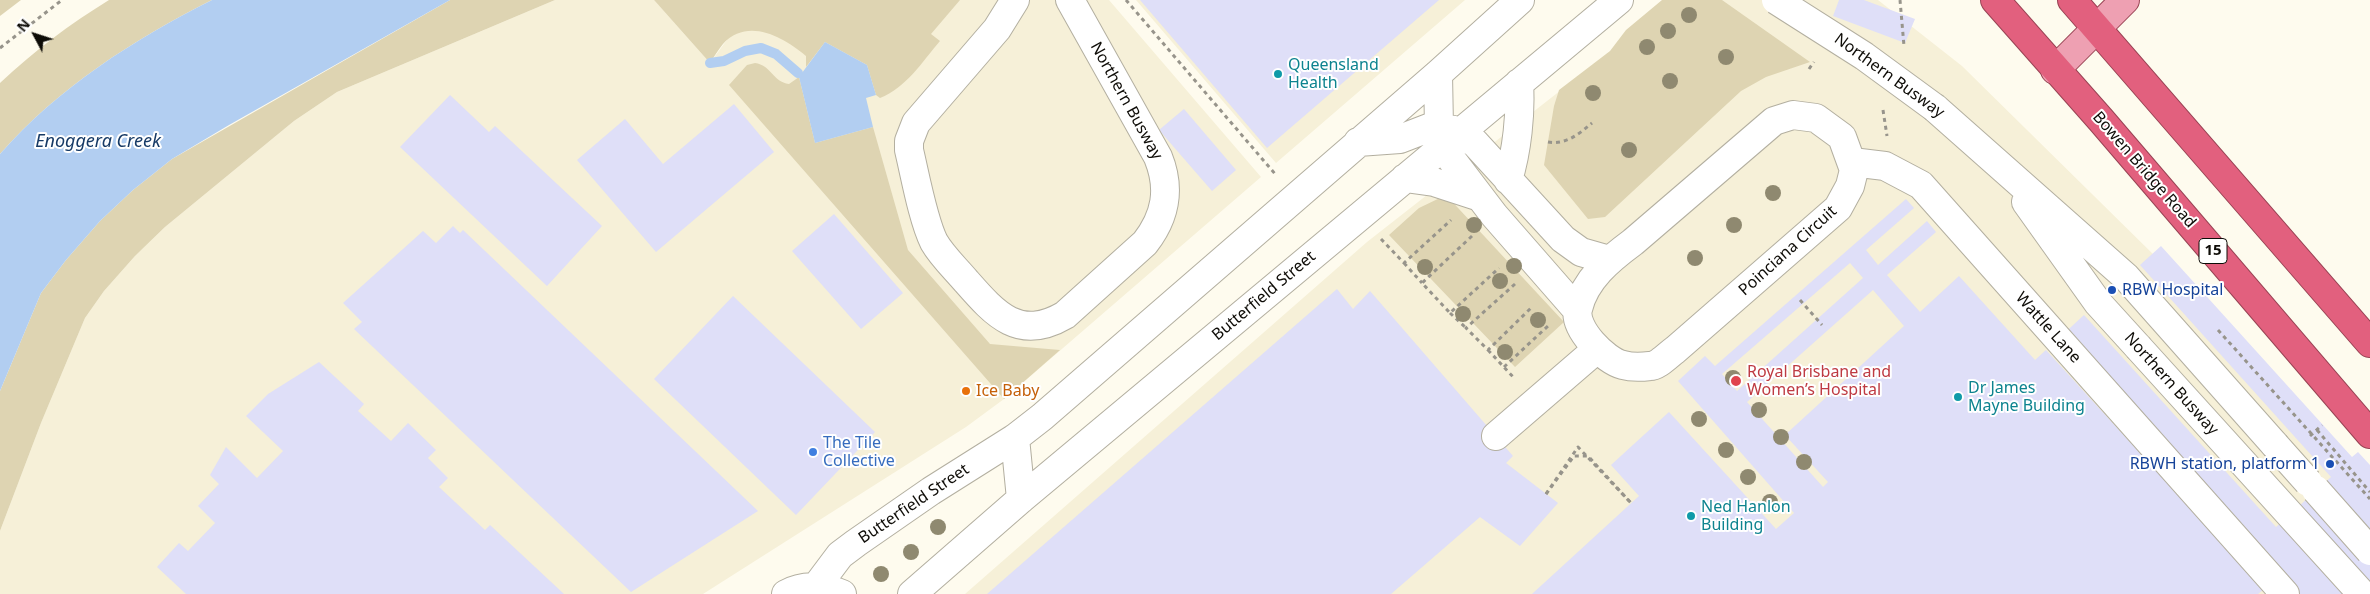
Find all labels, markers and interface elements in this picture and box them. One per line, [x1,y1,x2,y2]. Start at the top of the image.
north arrow [10,10,60,60]
text: N [12,15,34,36]
street label: Northern Busway [1830,30,1948,122]
street label: Northern Busway [1086,39,1166,163]
place label: Queensland Health [1288,55,1379,93]
marker: Queensland Health [1272,68,1284,80]
street label: Bowen Bridge Road [2088,108,2200,232]
water label: Enoggera Creek [35,131,161,153]
street label: Poinciana Circuit [1735,202,1841,300]
road number: 15 [2199,238,2227,264]
street label: Butterfield Street [1208,247,1320,345]
place label: RBW Hospital [2122,280,2223,300]
marker: RBW Hospital [2106,284,2118,296]
street label: Wattle Lane [2011,289,2085,367]
street label: Northern Busway [2120,329,2222,439]
place label: Royal Brisbane and Women’s Hospital [1747,362,1891,400]
marker: Royal Brisbane and Women’s Hospital [1729,374,1743,388]
place label: Dr James Mayne Building [1968,378,2085,416]
place label: Ice Baby [976,381,1039,401]
marker: Ice Baby [960,385,972,397]
marker: Dr James Mayne Building [1952,391,1964,403]
place label: The Tile Collective [823,433,895,471]
marker: The Tile Collective [807,446,819,458]
place label: RBWH station, platform 1 [2130,454,2320,474]
marker: RBWH station, platform 1 [2324,458,2336,470]
street label: Butterfield Street [855,460,973,548]
place label: Ned Hanlon Building [1701,497,1791,535]
marker: Ned Hanlon Building [1685,510,1697,522]

